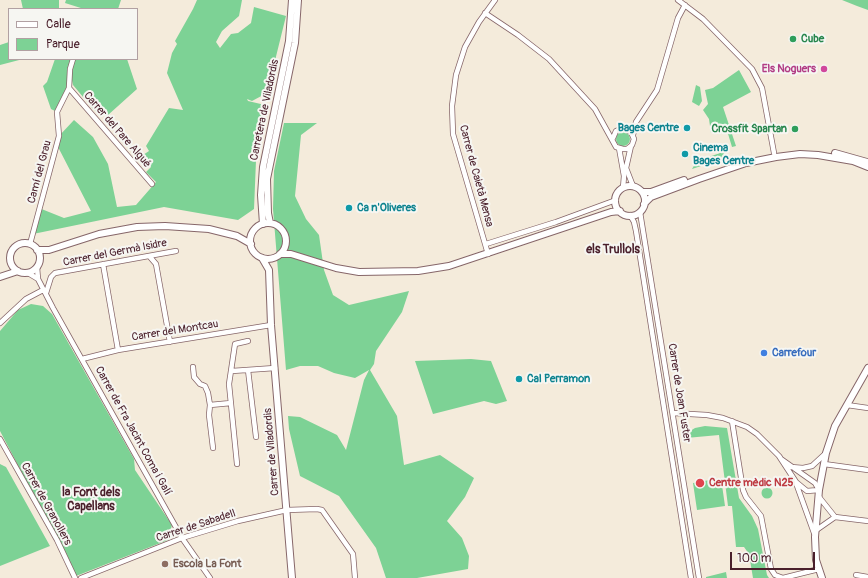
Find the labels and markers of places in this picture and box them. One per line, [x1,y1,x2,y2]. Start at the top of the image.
place label: Cube [801,32,824,46]
marker: Cube [788,34,798,44]
place label: Els Noguers [762,62,816,76]
marker: Els Noguers [819,64,829,74]
place label: Bages Centre [618,121,679,135]
place label: Crossfit Spartan [711,122,787,136]
marker: Bages Centre [682,123,692,133]
marker: Crossfit Spartan [790,124,800,134]
place label: Cinema Bages Centre [693,141,754,167]
marker: Cinema Bages Centre [680,149,690,159]
place label: Ca n'Oliveres [357,201,416,215]
marker: Ca n'Oliveres [344,203,354,213]
place label: Carrefour [772,346,816,360]
marker: Carrefour [759,348,769,358]
place label: Cal Perramon [527,372,590,386]
marker: Cal Perramon [514,374,524,384]
place label: Centre mèdic N25 [709,476,794,490]
marker: Centre mèdic N25 [694,477,706,489]
place label: Escola La Font [173,557,241,571]
marker: Escola La Font [160,559,170,569]

